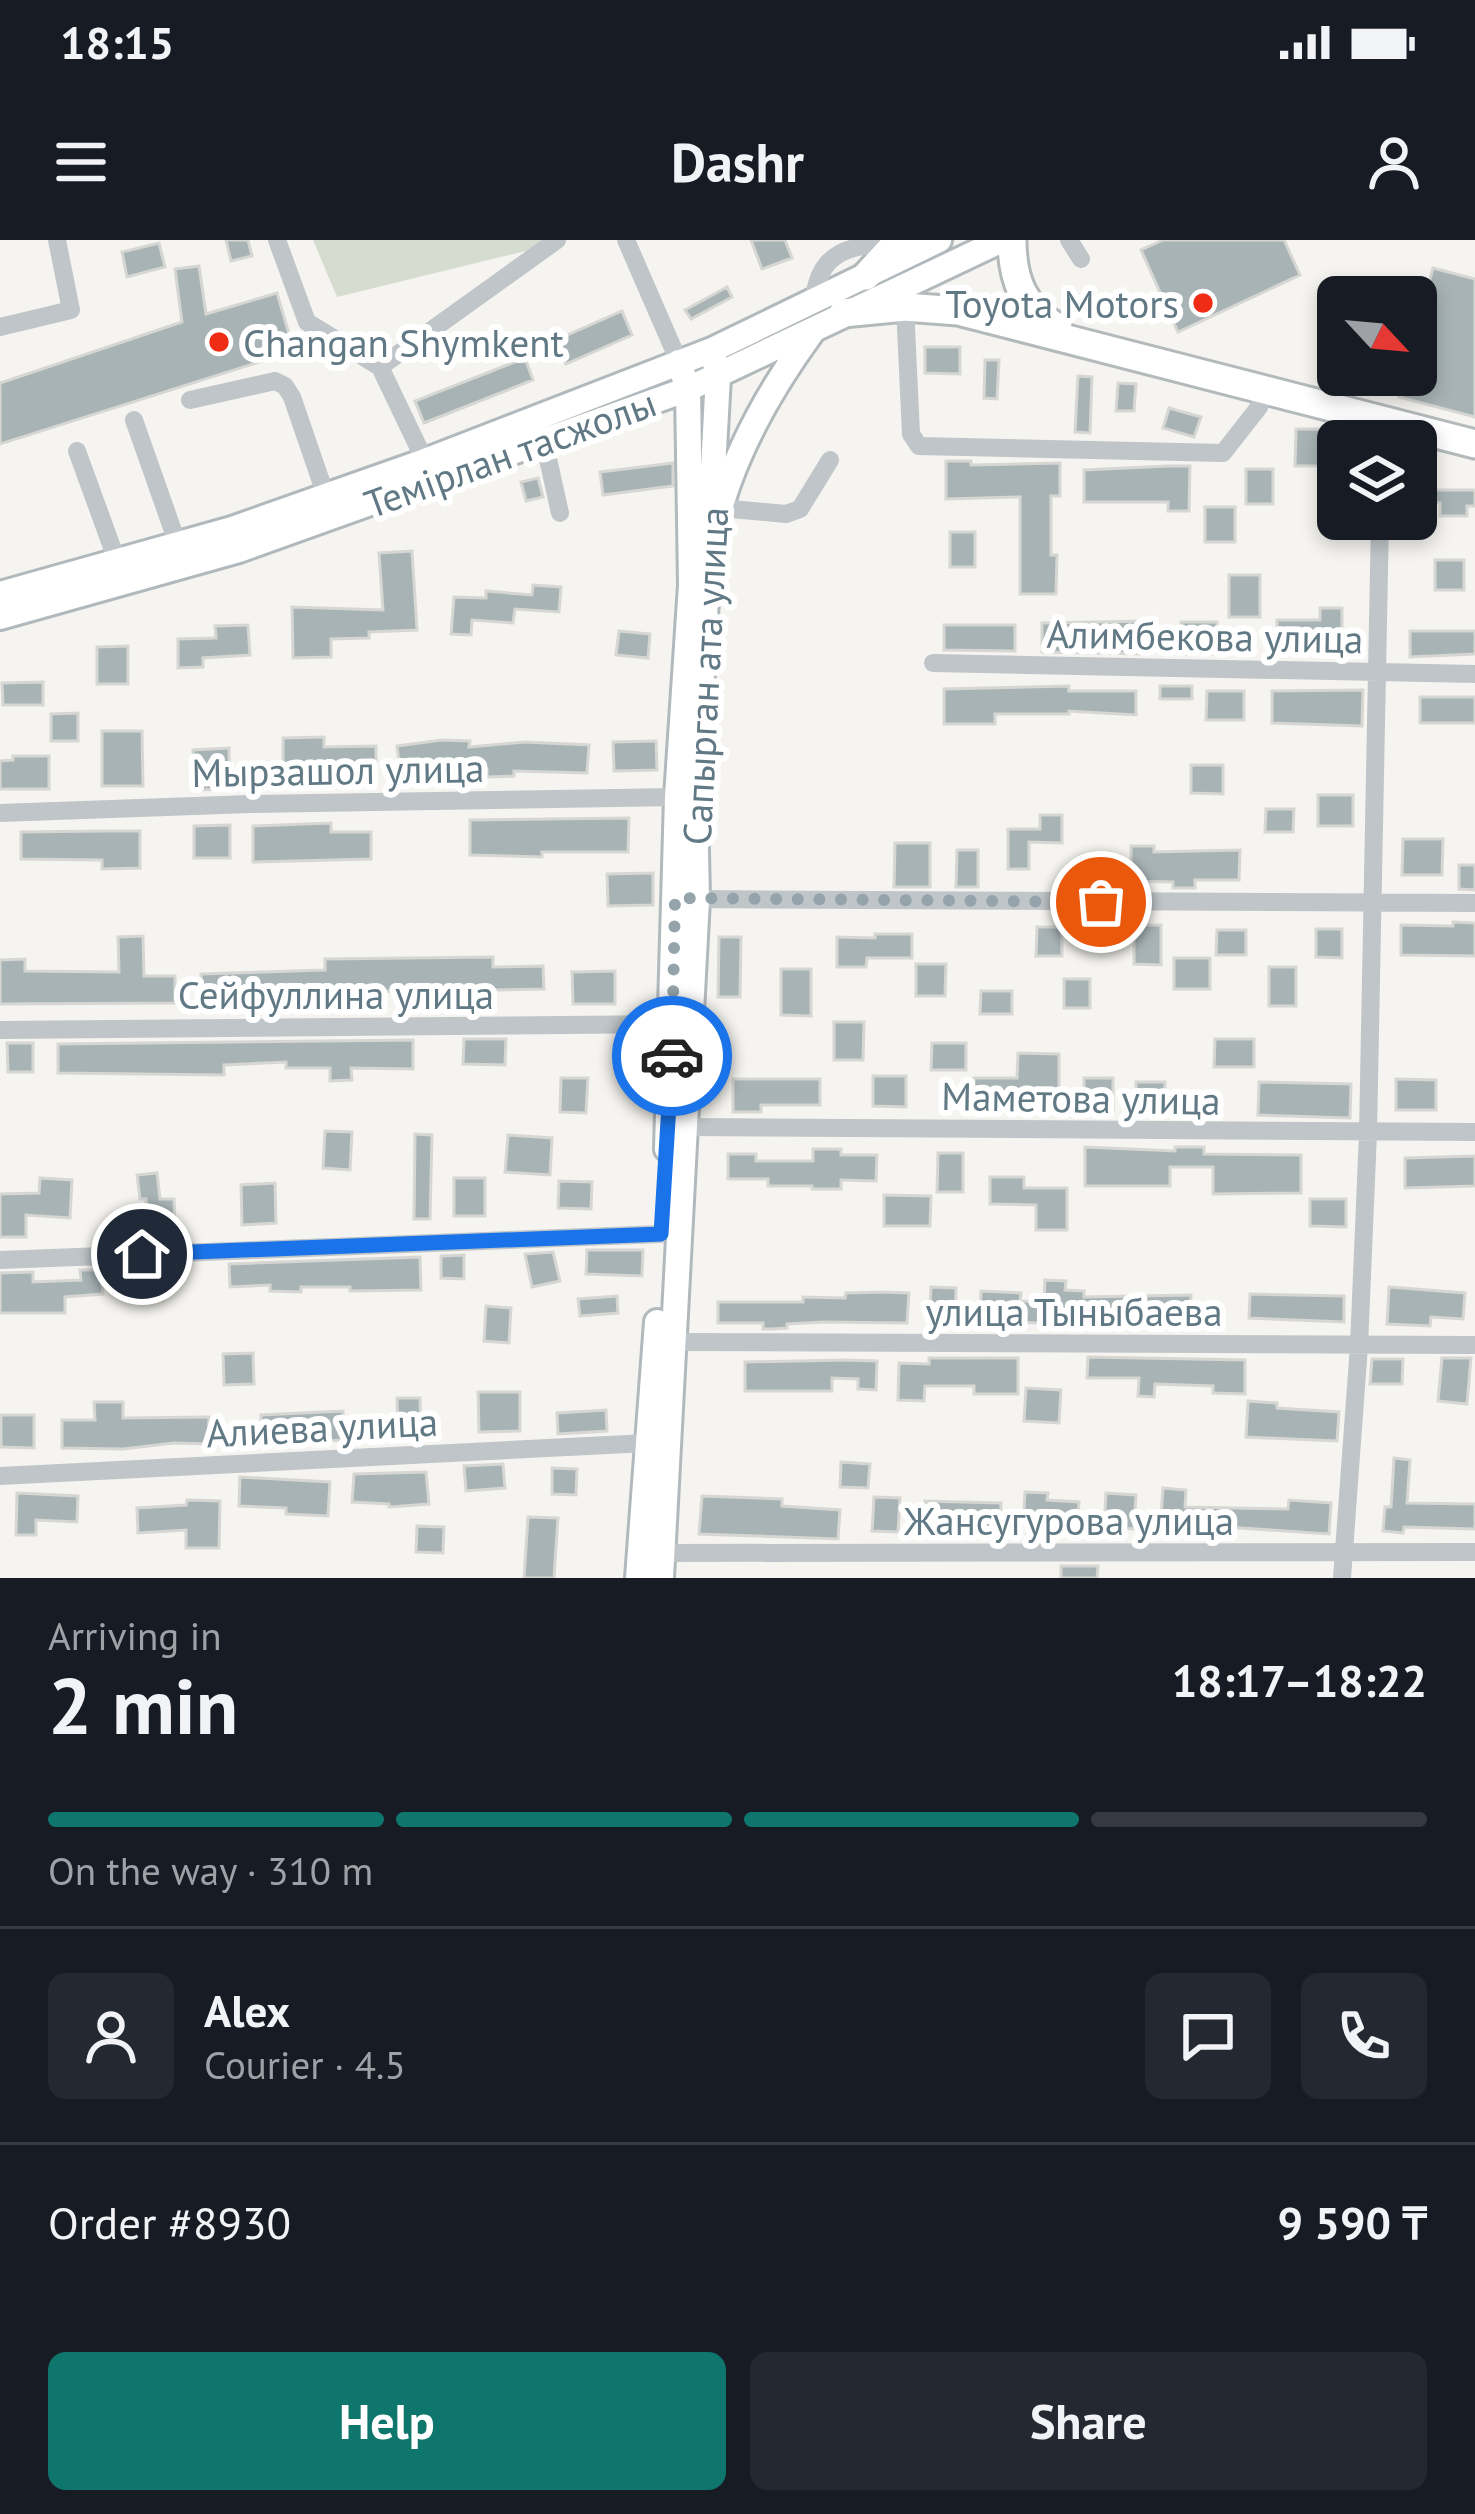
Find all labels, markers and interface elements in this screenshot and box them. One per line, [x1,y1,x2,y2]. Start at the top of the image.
text: 18:15 [60,13,174,71]
text: Dashr [671,127,804,197]
icon: menu [48,129,114,195]
icon: person [1361,129,1427,195]
north arrow [1317,276,1437,396]
map controls [1317,276,1437,540]
place label: Toyota Motors [945,278,1179,329]
marker: Toyota Motors [1190,290,1216,316]
place label: Changan Shymkent [243,317,564,368]
marker: Changan Shymkent [206,329,232,355]
street label: Темірлан тасжолы [357,377,663,529]
button: layers [1317,420,1437,540]
street label: Сапырган ата улица [671,506,739,846]
street label: Алимбекова улица [1046,608,1364,664]
street label: Мырзашол улица [191,742,485,798]
pin [1050,851,1152,953]
icon: bag [1068,869,1134,935]
street label: Сейфуллина улица [178,969,494,1020]
courier [612,996,732,1116]
icon: car [639,1023,705,1089]
street label: Маметова улица [941,1070,1221,1126]
pin [91,1203,193,1305]
icon: home [109,1221,175,1287]
street label: улица Тыныбаева [925,1286,1223,1337]
street label: Алиева улица [205,1395,439,1459]
street label: Жансугурова улица [903,1495,1234,1546]
text: Arriving in [48,1610,222,1661]
text: 18:17–18:22 [1172,1651,1427,1709]
text: 2 min [48,1655,238,1756]
text: On the way · 310 m [48,1845,373,1896]
button: person [48,1973,174,2099]
button: chat [1145,1973,1271,2099]
button: phone [1301,1973,1427,2099]
text: Alex [204,1981,290,2039]
text: Courier · 4.5 [204,2039,406,2090]
text: Order #8930 [48,2193,291,2251]
text: 9 590 ₸ [1278,2193,1427,2251]
button: Help [48,2352,726,2490]
button: Share [750,2352,1427,2490]

